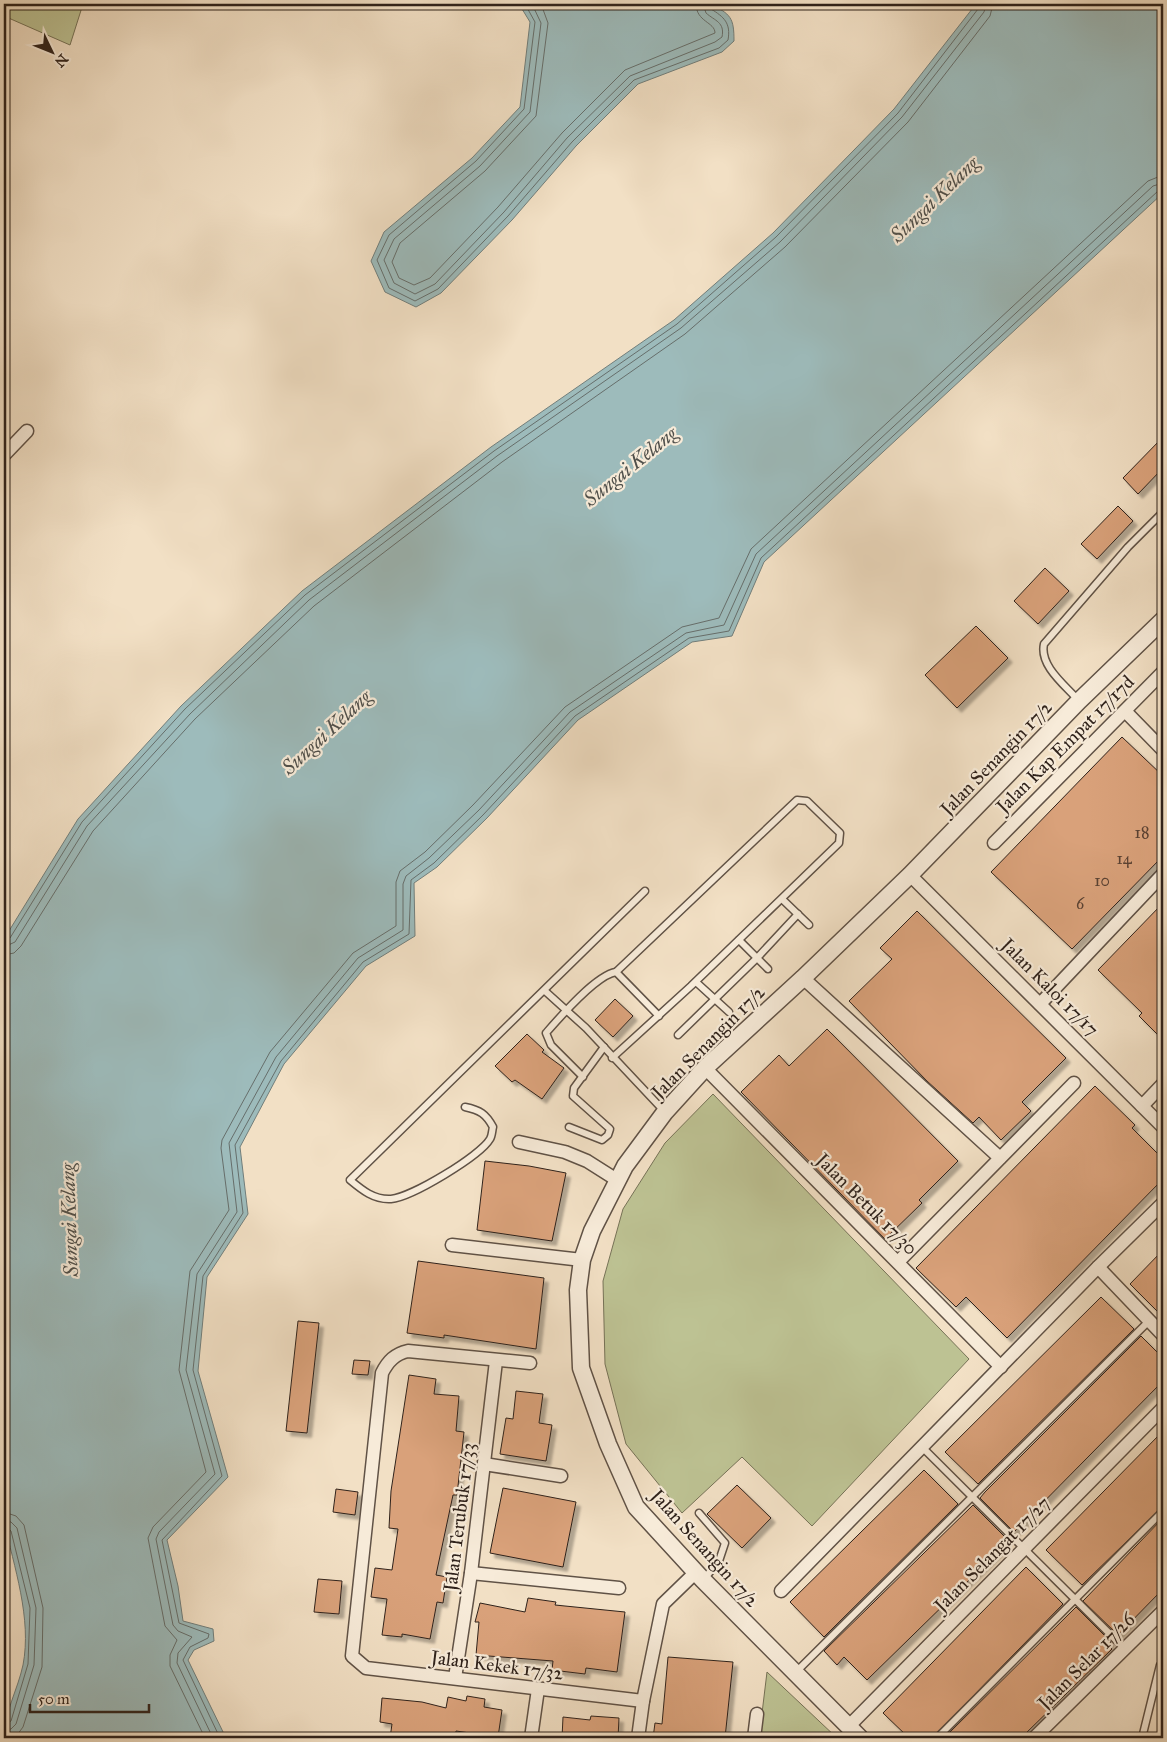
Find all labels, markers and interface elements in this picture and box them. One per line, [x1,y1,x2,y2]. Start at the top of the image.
north arrow [28,28,78,78]
text: N [51,50,71,71]
water label: Sungai Kelang [884,150,984,248]
water label: Sungai Kelang [578,420,683,512]
street label: Jalan Kap Empat 17/17d [990,670,1140,820]
water label: Sungai Kelang [276,684,377,780]
street label: Jalan Senangin 17/2 [934,695,1058,822]
house number: 18 [1135,823,1149,842]
house number: 14 [1116,849,1133,868]
house number: 10 [1094,871,1110,890]
house number: 6 [1076,894,1085,913]
street label: Jalan Kaloi 17/17 [994,932,1104,1041]
street label: Jalan Senangin 17/2 [645,980,771,1106]
street label: Jalan Betuk 17/30 [809,1147,923,1260]
water label: Sungai Kelang [55,1161,83,1278]
street label: Jalan Terubuk 17/33 [438,1441,481,1595]
street label: Jalan Senangin 17/2 [644,1483,764,1613]
street label: Jalan Selangat 17/27 [928,1491,1055,1619]
street label: Jalan Selar 17/26 [1031,1607,1141,1716]
street label: Jalan Kekek 17/32 [428,1645,565,1686]
scale bar [30,1682,149,1714]
text: 50 m [38,1690,70,1708]

